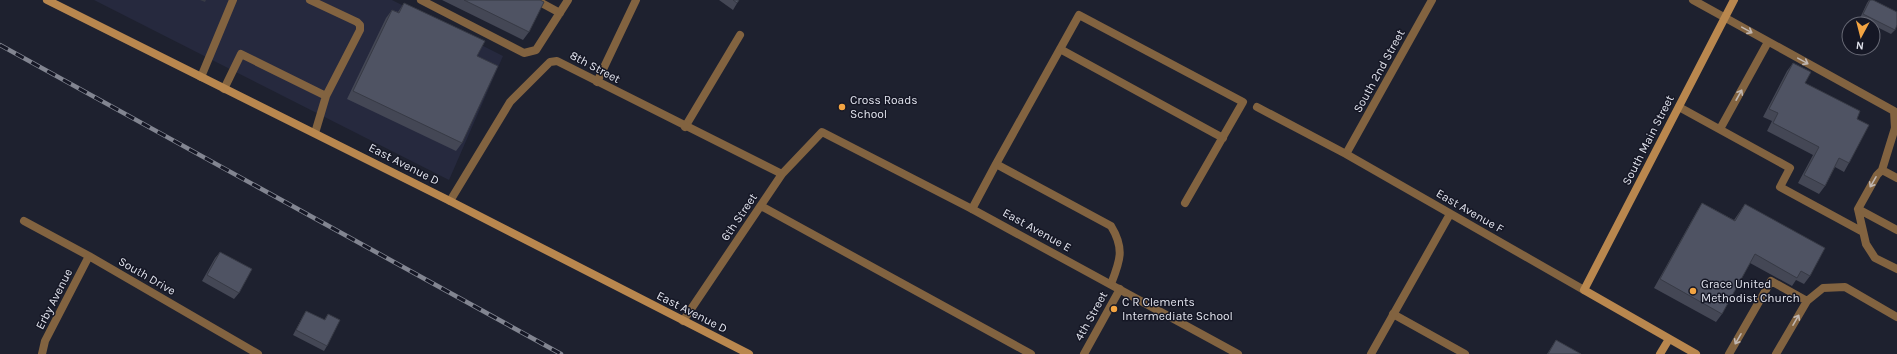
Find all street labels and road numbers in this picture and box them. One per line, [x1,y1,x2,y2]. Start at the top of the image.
street label: South 2nd Street [1350,27,1408,115]
street label: 8th Street [567,48,623,86]
street label: South Main Street [1619,92,1677,187]
street label: East Avenue D [366,140,442,188]
street label: East Avenue F [1434,186,1506,236]
street label: 6th Street [718,190,760,243]
street label: East Avenue E [1000,205,1074,255]
street label: South Drive [116,254,178,298]
street label: Erby Avenue [33,266,75,332]
street label: East Avenue D [654,288,730,336]
street label: 4th Street [1072,288,1111,343]

